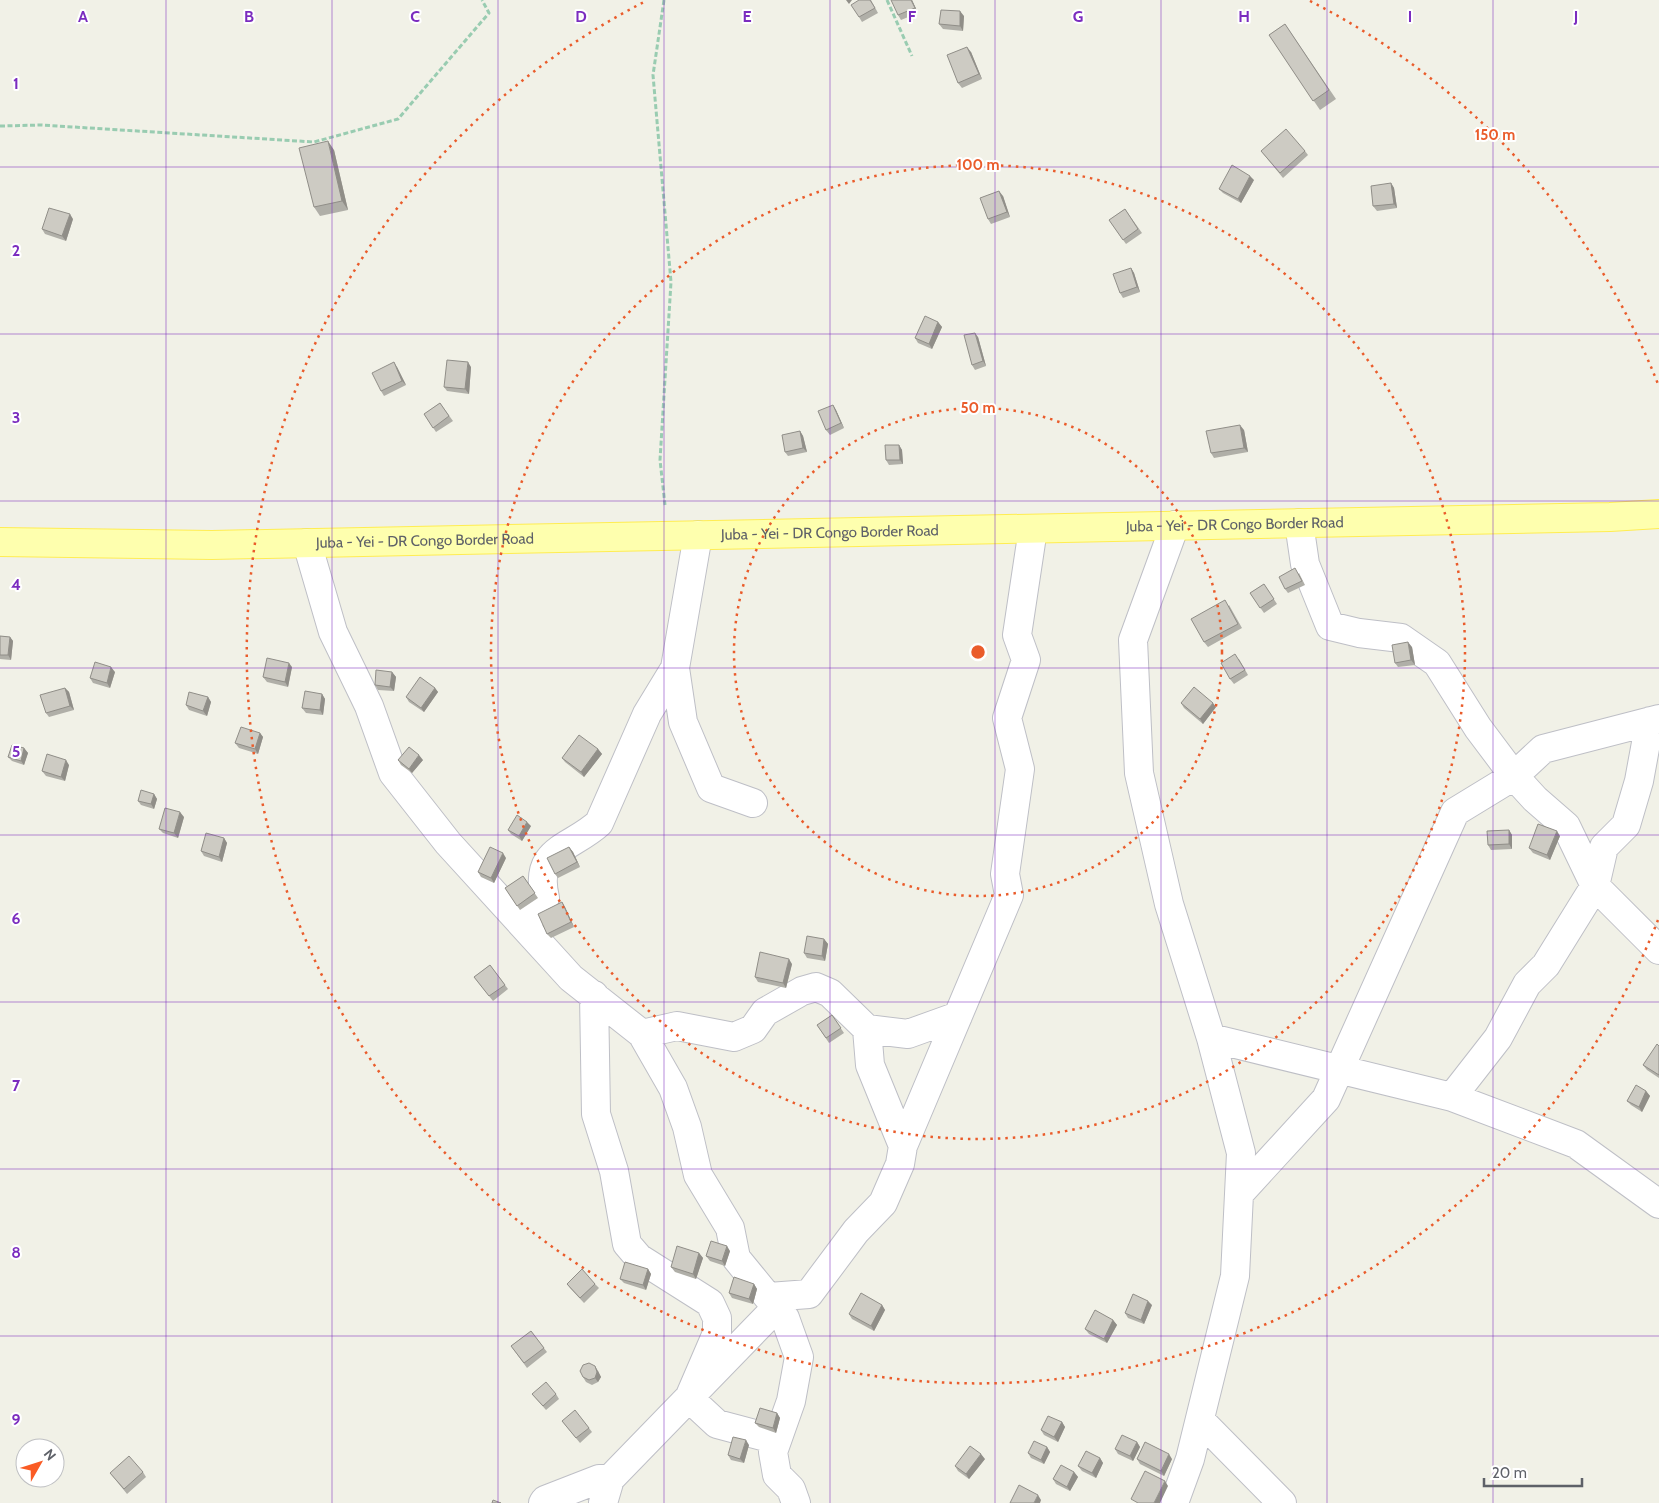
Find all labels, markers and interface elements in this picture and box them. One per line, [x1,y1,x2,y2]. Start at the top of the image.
text: A [78,7,88,26]
text: B [244,7,254,26]
text: C [410,7,420,26]
text: D [575,7,587,26]
text: E [742,7,752,26]
text: F [908,7,917,26]
text: G [1073,7,1083,26]
text: H [1238,7,1250,26]
text: I [1408,7,1412,26]
text: J [1573,7,1578,26]
text: 1 [13,74,19,93]
text: 150 m [1475,126,1515,144]
text: 100 m [956,156,1000,174]
text: 2 [12,241,20,260]
text: 50 m [960,399,996,417]
text: 3 [12,408,20,427]
street label: Juba - Yei - DR Congo Border Road [1125,513,1344,536]
street label: Juba - Yei - DR Congo Border Road [720,521,939,544]
street label: Juba - Yei - DR Congo Border Road [315,530,534,552]
text: 4 [11,575,21,594]
centre of rings [969,643,987,661]
text: 5 [12,742,20,761]
text: 6 [12,909,21,928]
text: 7 [12,1076,21,1095]
text: 8 [11,1243,21,1262]
text: 9 [12,1410,21,1429]
north arrow [15,1438,65,1488]
text: N [40,1445,60,1464]
scale bar [1484,1456,1582,1488]
text: 20 m [1492,1464,1527,1482]

